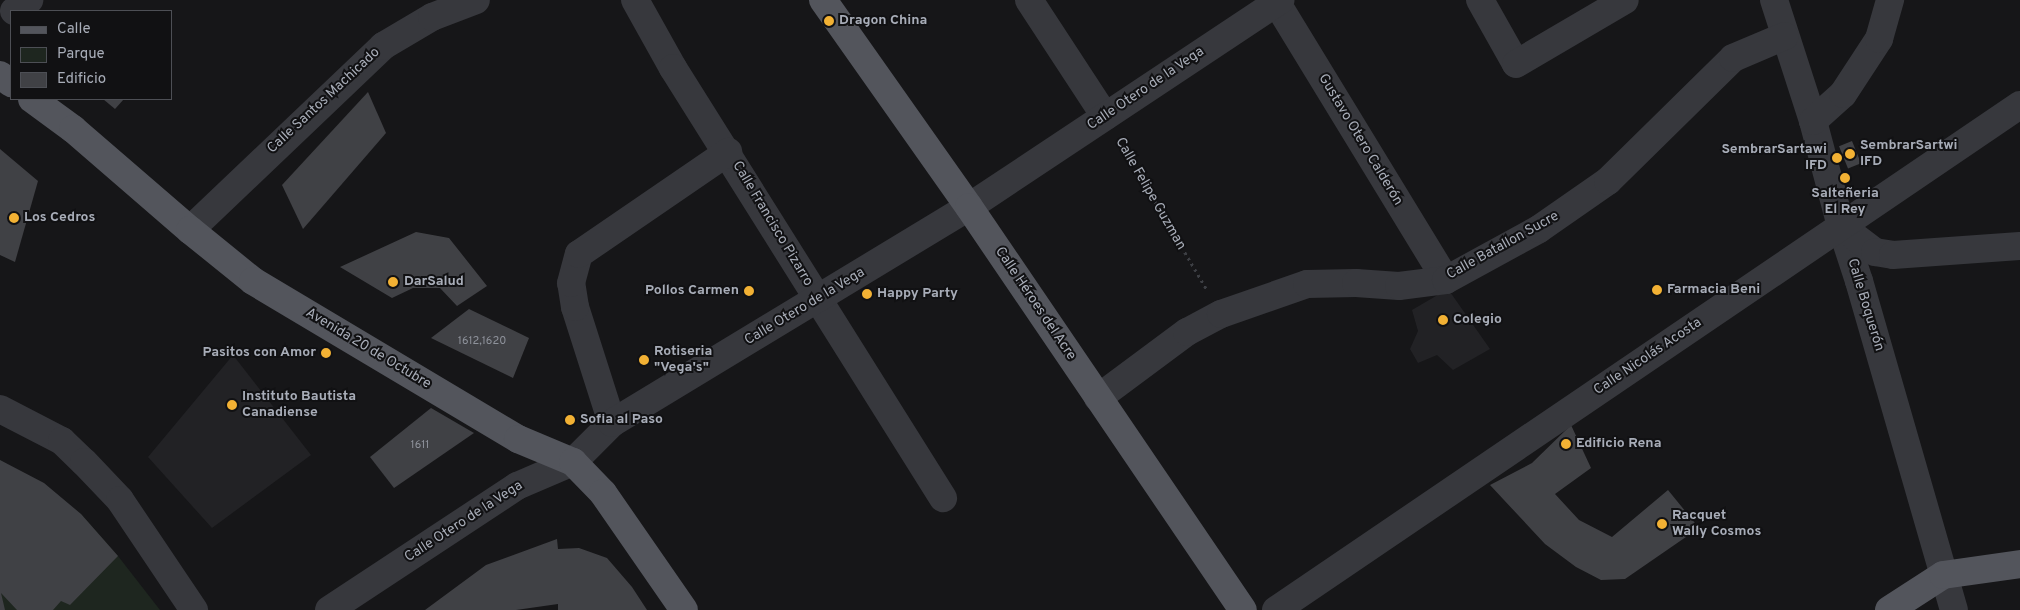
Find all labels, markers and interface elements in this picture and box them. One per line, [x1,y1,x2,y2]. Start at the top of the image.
legend [10,10,172,100]
place label: Dragon China [839,13,927,29]
marker: Dragon China [823,15,835,27]
text: Calle [57,20,91,39]
street label: Calle Santos Machicado [264,44,384,158]
street label: Calle Otero de la Vega [1084,44,1208,134]
text: Parque [57,45,105,64]
text: Edificio [57,70,106,89]
street label: Gustavo Otero Calderón [1314,71,1406,209]
street label: Calle Felipe Guzman [1111,135,1189,253]
place label: SembrarSartwi IFD [1860,138,1958,170]
place label: SembrarSartawi IFD [1722,142,1827,174]
marker: SembrarSartwi IFD [1844,148,1856,160]
marker: SembrarSartawi IFD [1831,152,1843,164]
street label: Calle Francisco Pizarro [728,159,816,289]
marker: Salteñeria El Rey [1839,172,1851,184]
place label: Salteñeria El Rey [1811,186,1879,218]
street label: Calle Batallon Sucre [1444,208,1562,284]
place label: Los Cedros [24,210,95,226]
marker: Los Cedros [8,212,20,224]
street label: Calle Héroes del Acre [991,244,1079,364]
street label: Calle Boquerón [1843,257,1887,353]
street label: Calle Otero de la Vega [742,264,868,350]
place label: DarSalud [404,274,464,290]
marker: DarSalud [386,275,400,289]
place label: Farmacia Beni [1667,282,1760,298]
place label: Pollos Carmen [645,283,739,299]
marker: Farmacia Beni [1651,284,1663,296]
marker: Pollos Carmen [743,285,755,297]
place label: Happy Party [877,286,958,302]
marker: Happy Party [861,288,873,300]
street label: Avenida 20 de Octubre [302,305,434,393]
place label: Colegio [1453,312,1502,328]
marker: Colegio [1437,314,1449,326]
street label: Calle Nicolás Acosta [1591,315,1705,399]
house number: 1612,1620 [458,334,506,348]
place label: Rotiseria "Vega's" [654,344,712,377]
place label: Pasitos con Amor [202,345,316,361]
marker: Pasitos con Amor [320,347,332,359]
marker: Rotiseria "Vega's" [638,354,650,366]
place label: Instituto Bautista Canadiense [242,389,356,422]
marker: Instituto Bautista Canadiense [226,399,238,411]
place label: Sofia al Paso [580,412,663,428]
marker: Sofia al Paso [564,414,576,426]
place label: Edificio Rena [1576,436,1661,452]
house number: 1611 [411,438,429,452]
marker: Edificio Rena [1560,438,1572,450]
street label: Calle Otero de la Vega [402,477,526,567]
place label: Racquet Wally Cosmos [1672,508,1761,540]
marker: Racquet Wally Cosmos [1656,518,1668,530]

